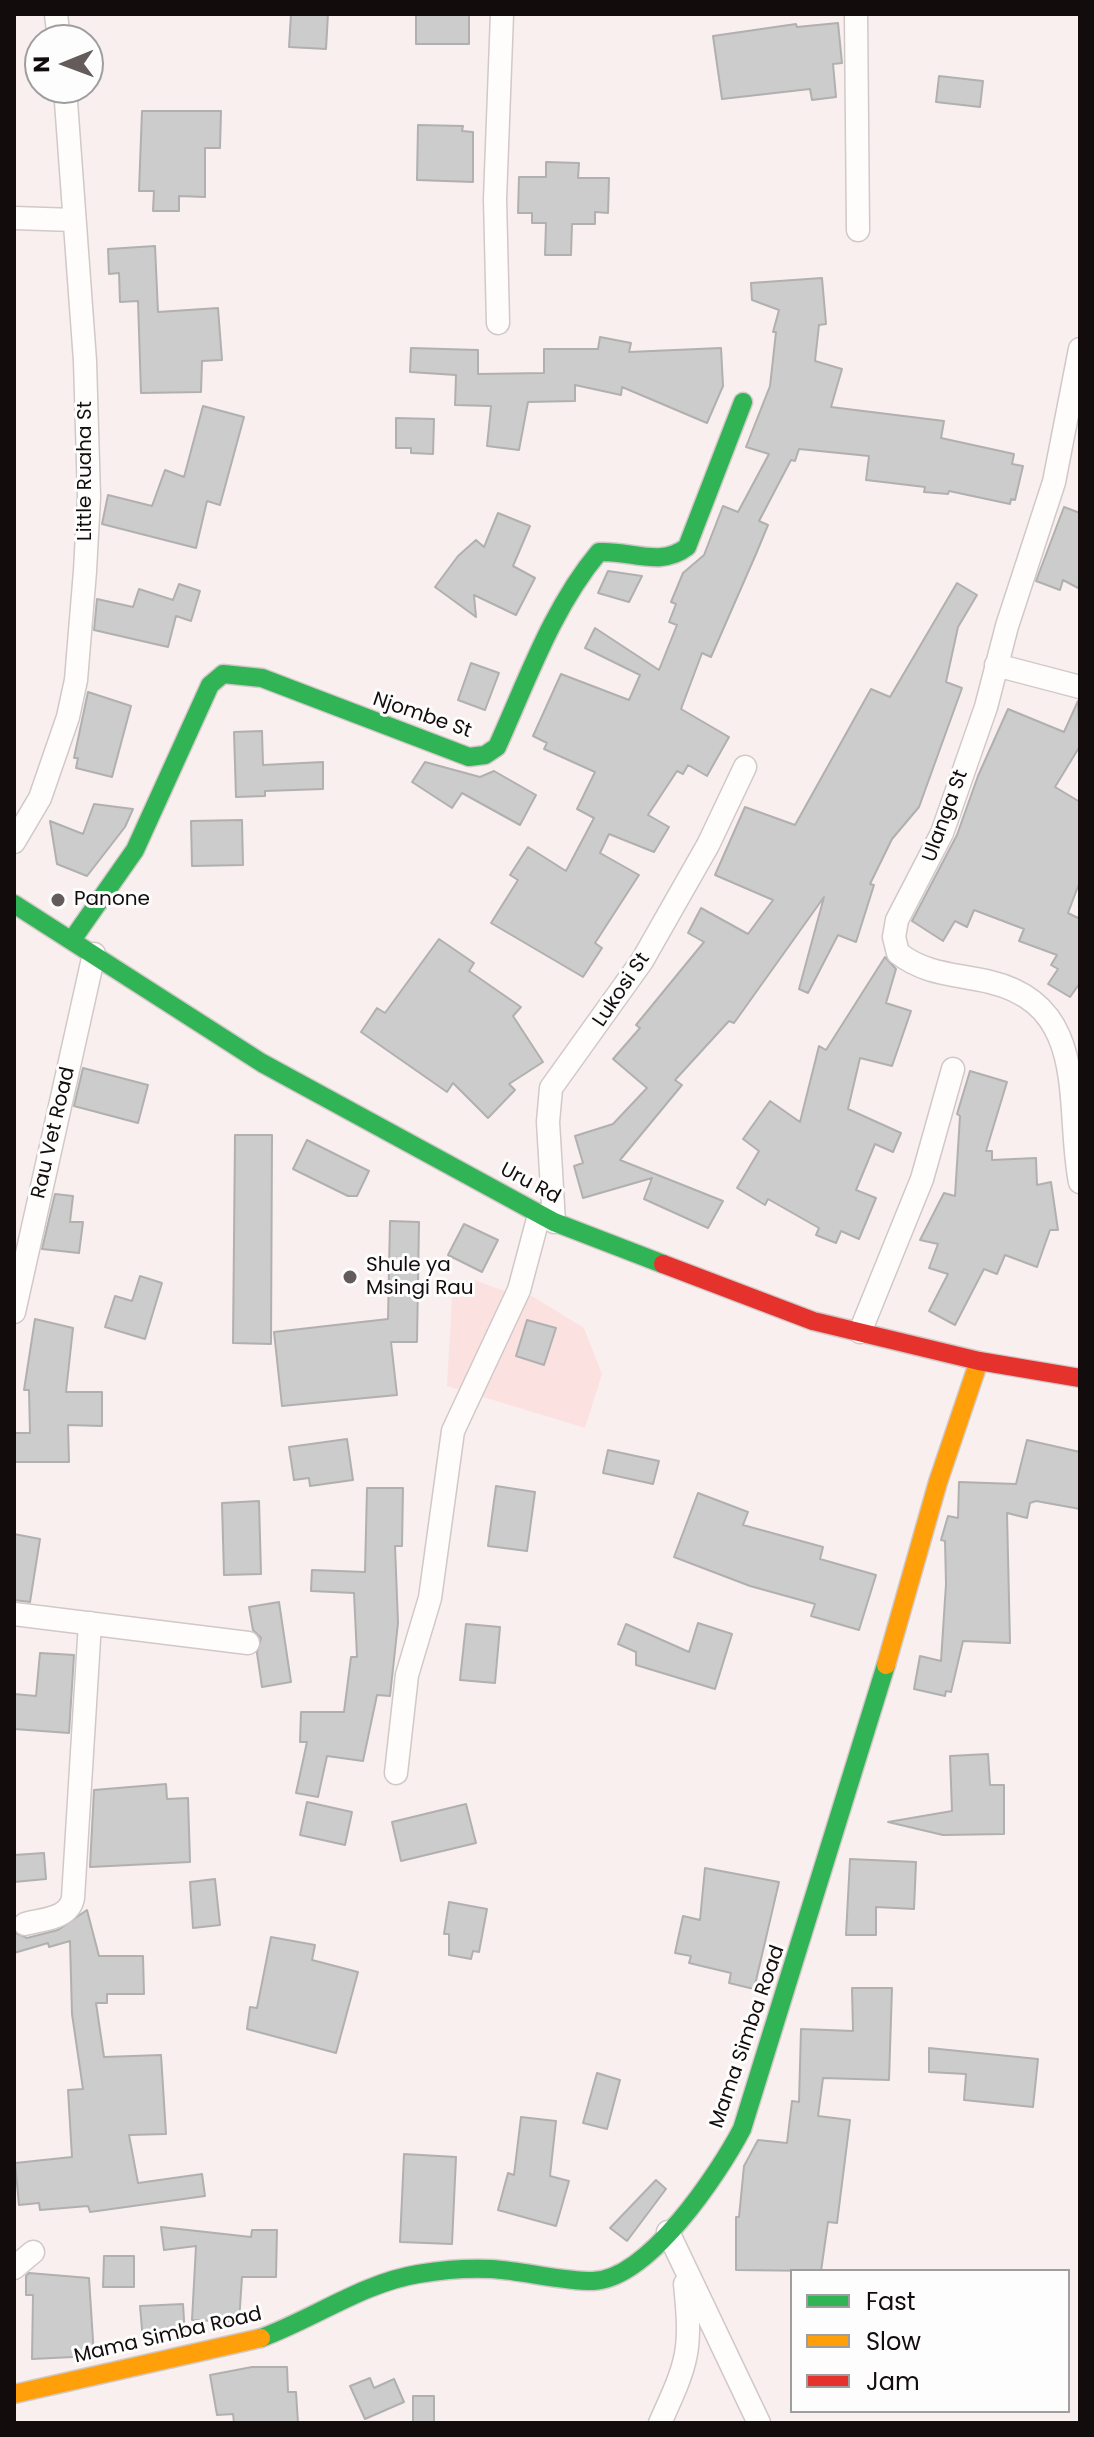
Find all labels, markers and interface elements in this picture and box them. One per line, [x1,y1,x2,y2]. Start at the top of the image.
north arrow [24,24,104,104]
text: N [26,56,57,73]
street label: Little Ruaha St [74,401,98,541]
street label: Njombe St [370,688,474,744]
street label: Ulanga St [918,767,974,865]
place label: Panone [74,888,150,912]
marker: Panone [49,891,67,909]
street label: Lukosi St [588,948,656,1032]
street label: Rau Vet Road [27,1065,81,1201]
street label: Uru Rd [496,1158,564,1210]
place label: Shule ya Msingi Rau [366,1254,474,1301]
marker: Shule ya Msingi Rau [341,1268,359,1286]
street label: Mama Simba Road [705,1942,791,2132]
legend [790,2269,1070,2413]
text: Fast [866,2285,916,2318]
street label: Mama Simba Road [72,2303,264,2369]
text: Slow [866,2325,921,2358]
text: Jam [866,2365,920,2398]

